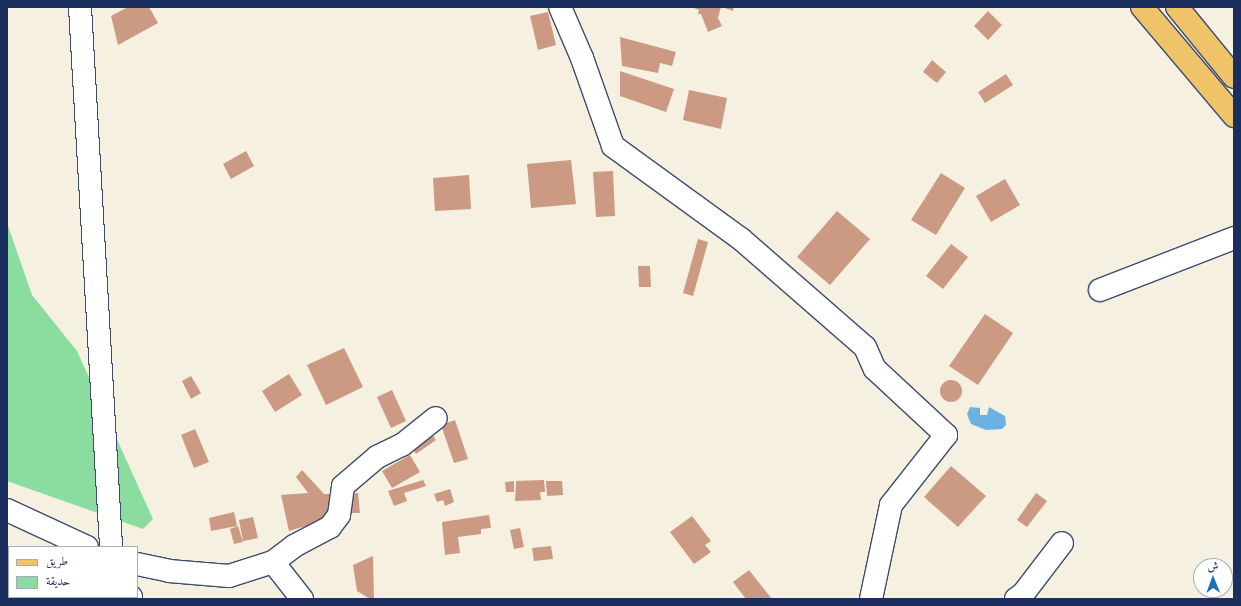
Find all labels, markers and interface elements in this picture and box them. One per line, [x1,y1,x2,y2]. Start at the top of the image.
legend [8,546,138,598]
text: طريق [46,554,68,569]
north arrow [1193,558,1233,598]
text: ش [1207,560,1218,574]
text: حديقة [46,574,70,589]

